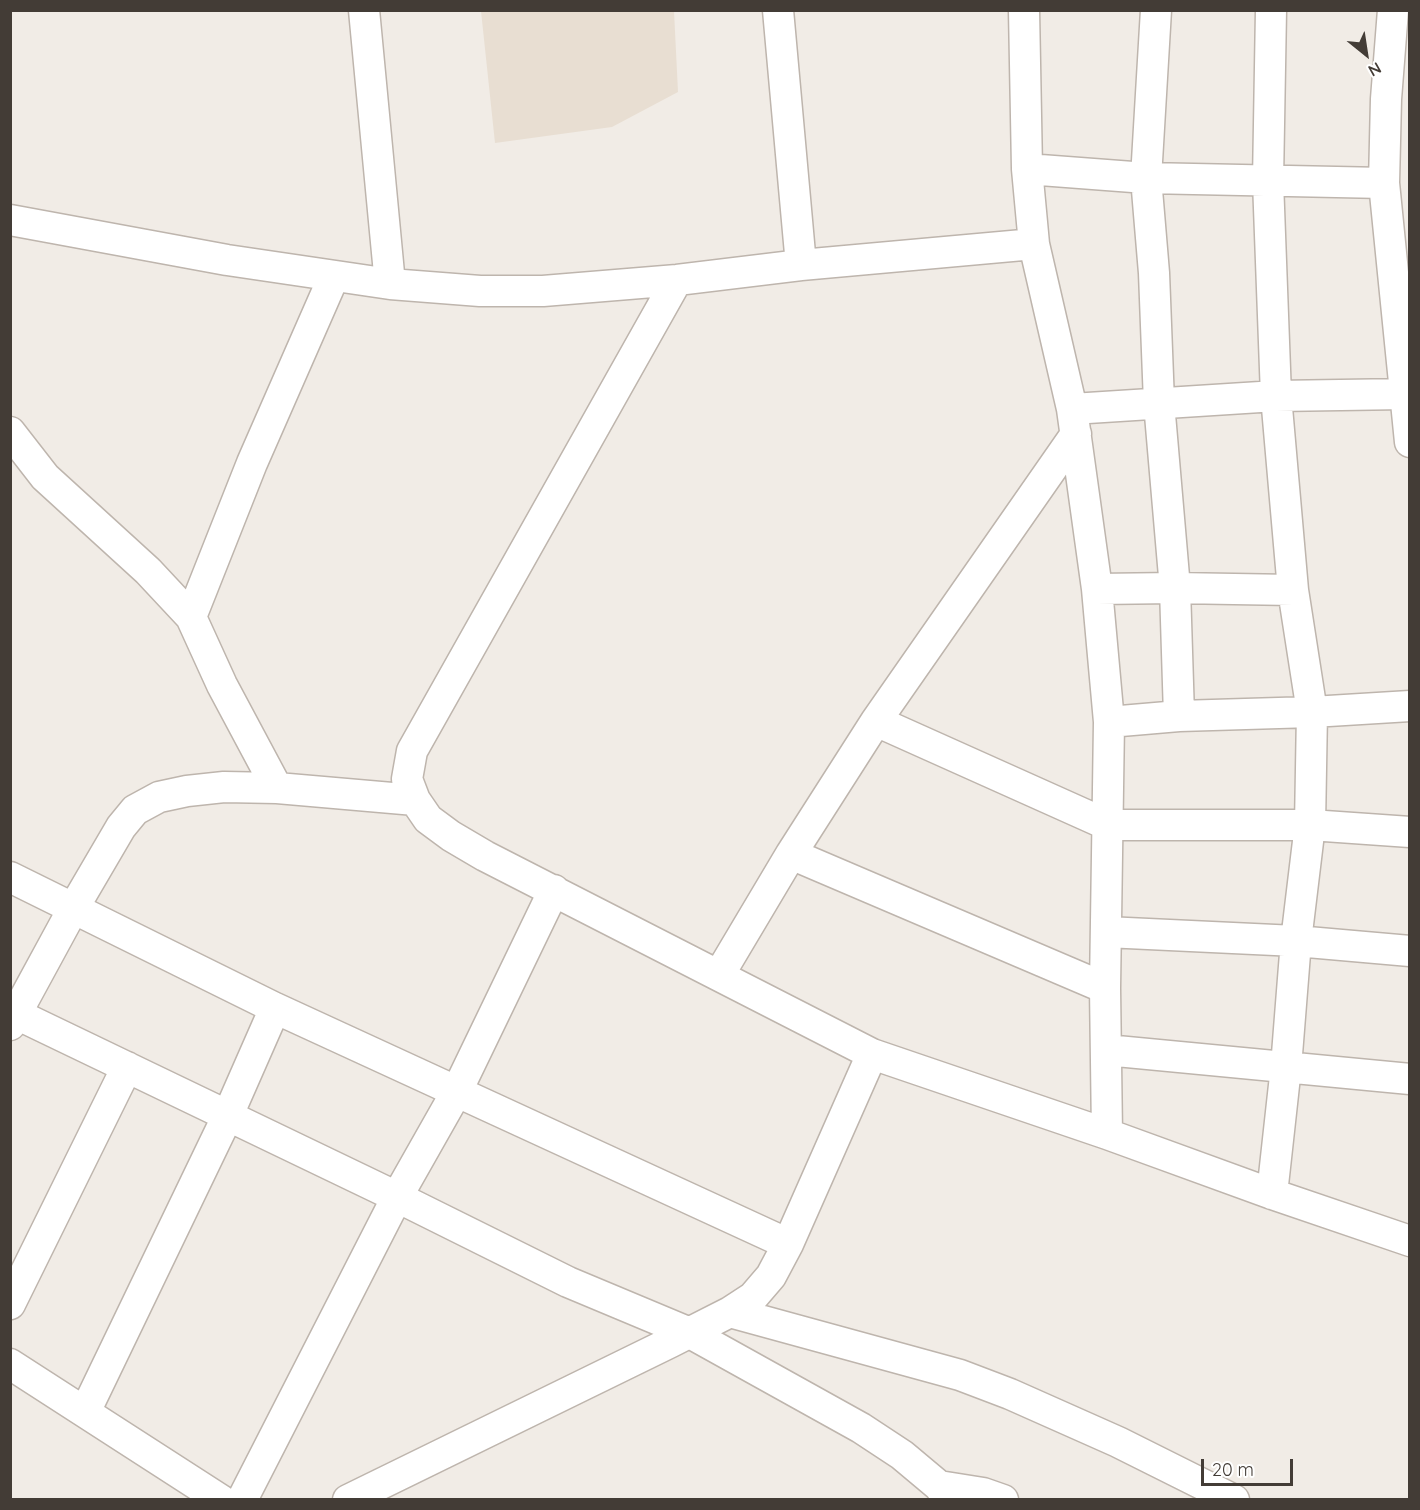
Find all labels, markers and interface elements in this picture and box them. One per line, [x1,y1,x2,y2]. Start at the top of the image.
north arrow [1336,24,1396,84]
text: N [1365,58,1385,81]
scale bar [1204,1447,1296,1485]
text: 20 m [1212,1458,1254,1481]

